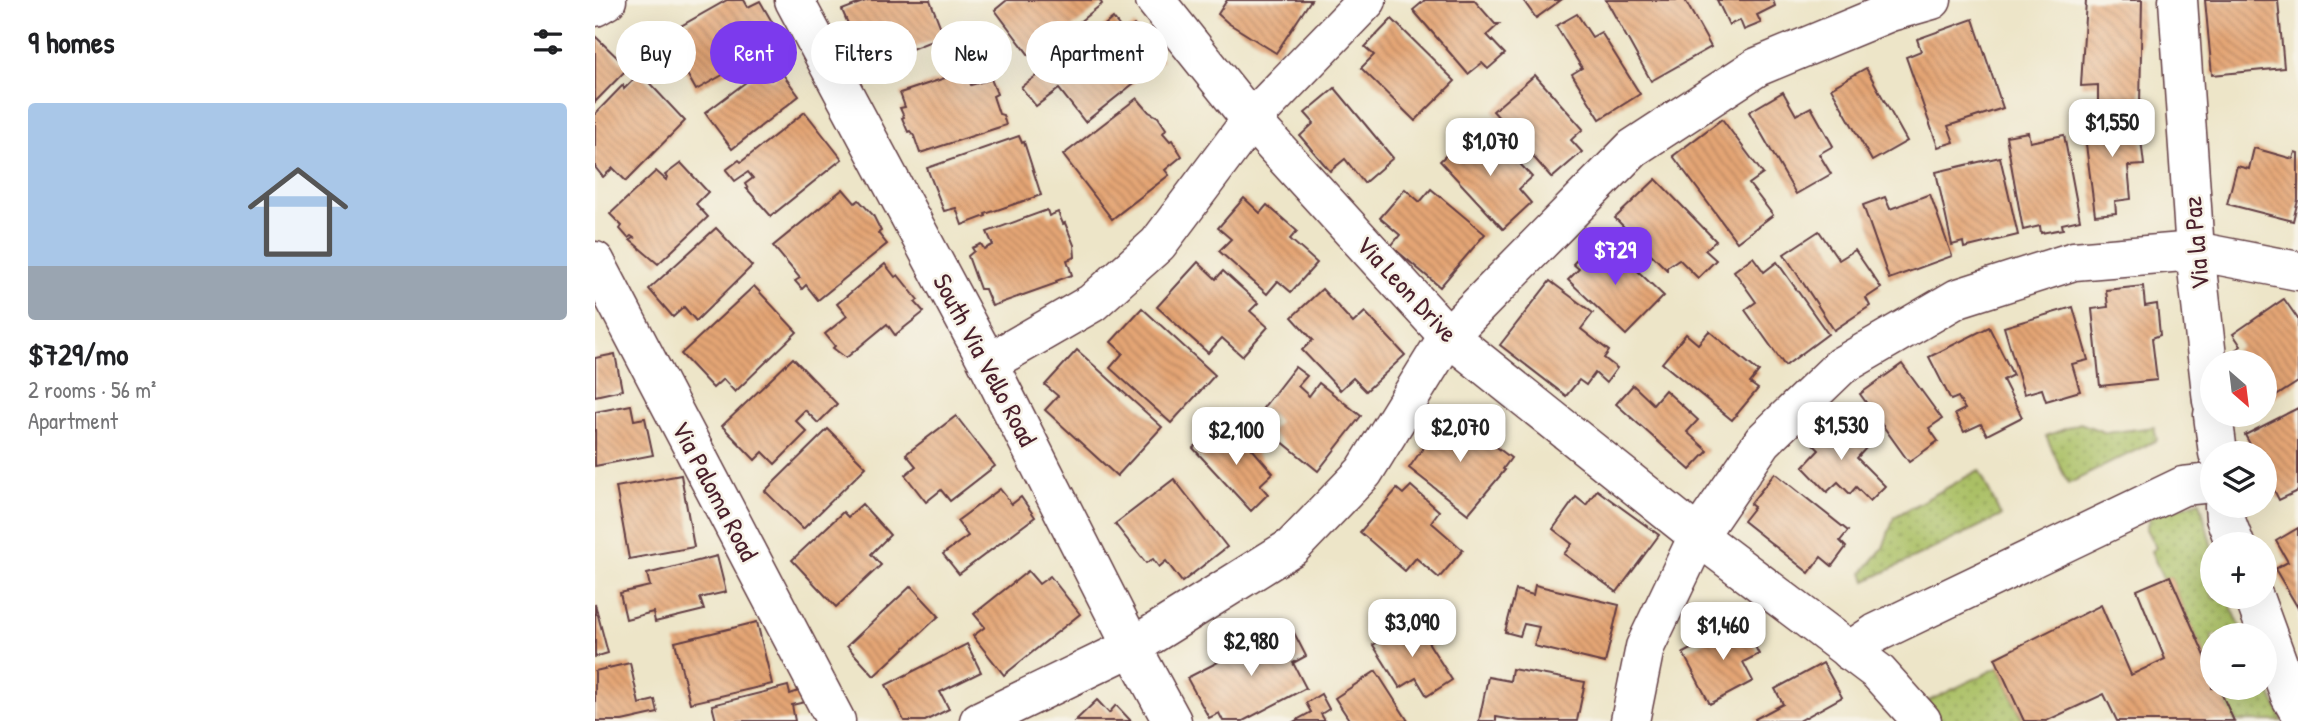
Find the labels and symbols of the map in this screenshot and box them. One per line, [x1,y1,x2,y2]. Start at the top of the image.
pin: $1,550 [2055,100,2169,159]
pin: $1,070 [1433,118,1547,178]
street label: Via la Paz [2174,195,2217,291]
street label: Via Leon Drive [1349,228,1466,350]
pin: $729 [1574,228,1656,287]
street label: South Via Vello Road [925,267,1046,452]
north arrow [2200,350,2277,427]
pin: $1,530 [1784,402,1898,462]
pin: $2,070 [1403,405,1517,464]
pin: $2,100 [1179,407,1293,467]
street label: Via Paloma Road [664,415,767,567]
pin: $3,090 [1355,600,1469,659]
pin: $1,460 [1666,602,1780,662]
pin: $2,980 [1194,618,1308,678]

